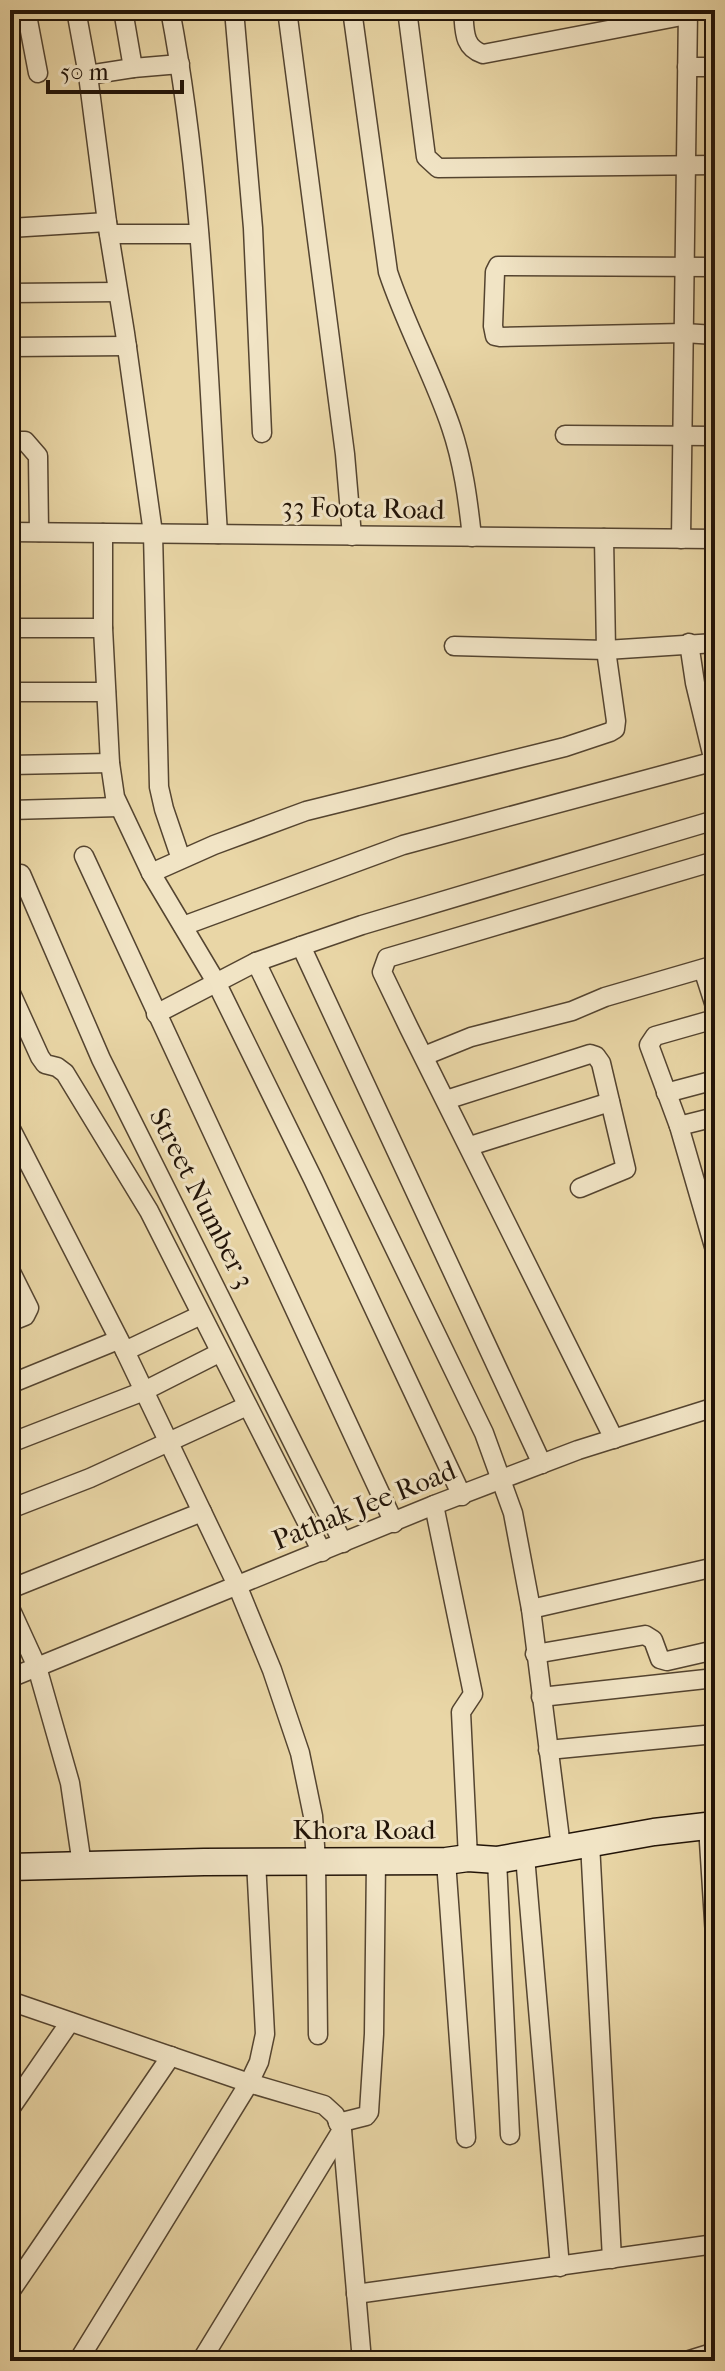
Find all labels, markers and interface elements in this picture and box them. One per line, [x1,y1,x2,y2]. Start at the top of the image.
scale bar [48,44,182,94]
text: 50 m [60,58,109,86]
street label: 33 Foota Road [281,490,446,526]
street label: Street Number 3 [142,1103,262,1293]
street label: Pathak Jee Road [268,1453,461,1557]
street label: Khora Road [292,1813,436,1846]

